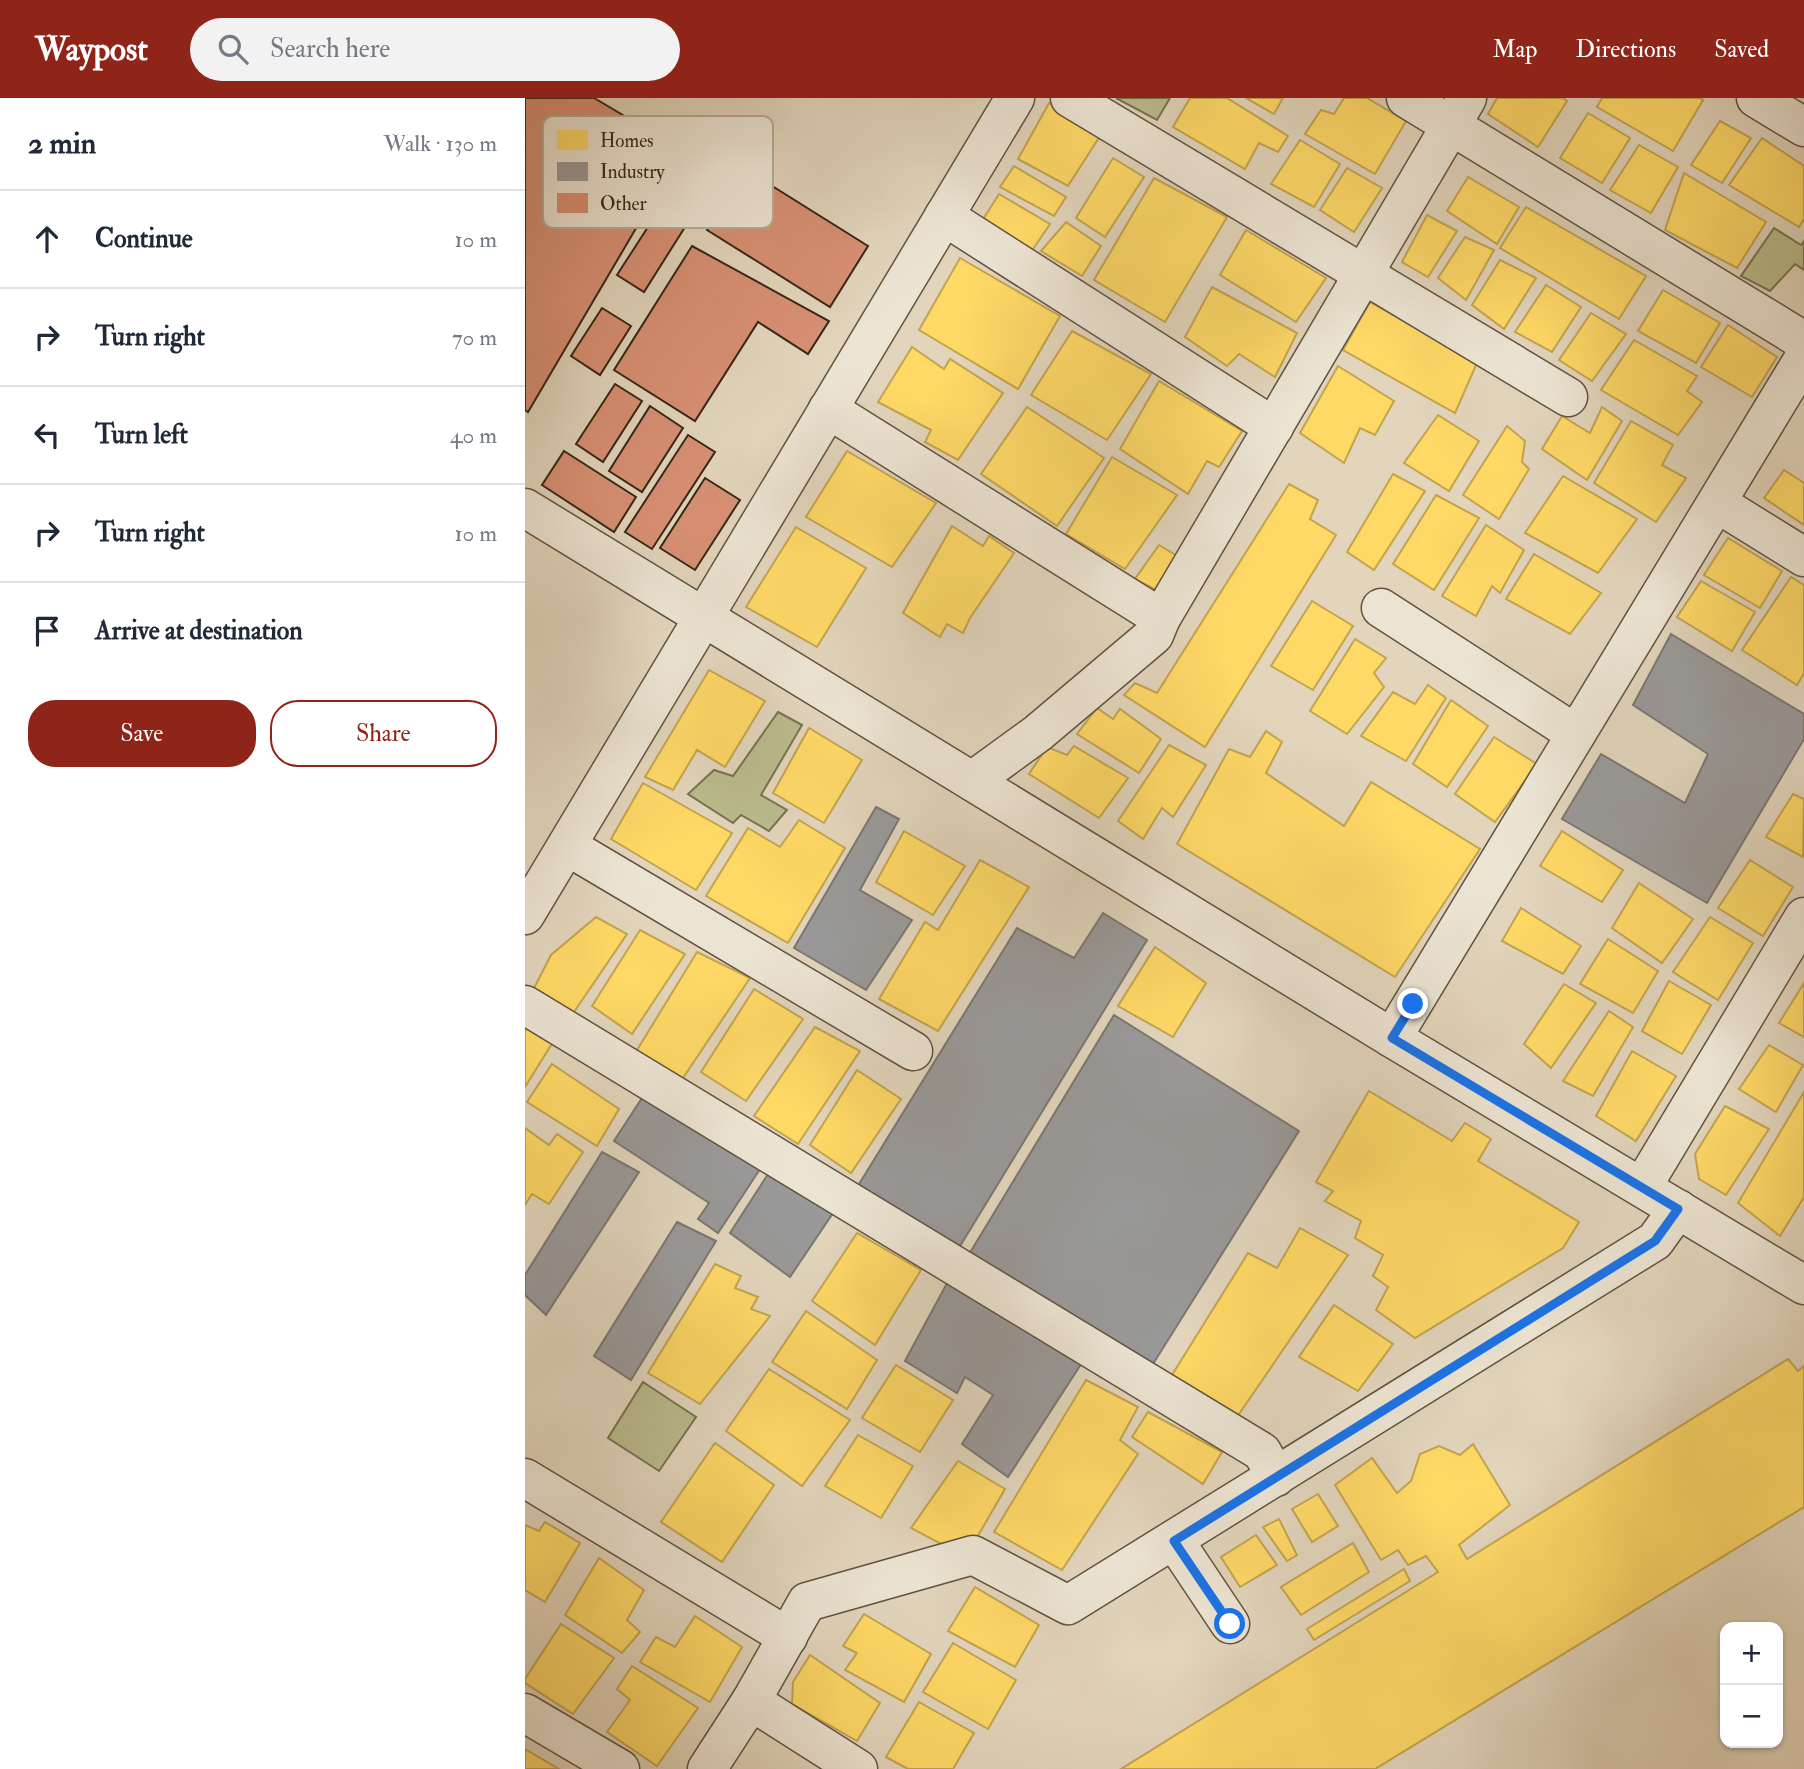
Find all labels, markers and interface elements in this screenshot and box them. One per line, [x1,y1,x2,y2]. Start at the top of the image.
search box [190,18,680,81]
text: Waypost [35,29,148,70]
icon: search [214,30,252,68]
text: Search here [270,33,390,65]
text: Map [1492,34,1537,65]
text: Directions [1575,34,1676,65]
text: Saved [1714,34,1769,65]
legend [543,116,773,228]
text: 2 min [28,125,96,162]
text: Walk · 130 m [384,129,497,158]
text: Homes [600,129,654,153]
text: Industry [600,160,665,184]
text: Other [600,192,647,216]
icon: ahead [28,220,66,258]
text: Continue [95,223,193,255]
text: 10 m [454,225,497,254]
icon: right [28,318,66,356]
text: Turn right [95,321,205,353]
text: 70 m [452,323,497,352]
icon: left [28,416,66,454]
text: Turn left [95,419,188,451]
text: 40 m [450,421,497,450]
icon: right [28,514,66,552]
text: Turn right [95,517,205,549]
text: 10 m [454,519,497,548]
icon: arrive [28,612,66,650]
text: Arrive at destination [95,615,303,647]
button: Save [28,700,256,767]
button: Share [270,700,497,767]
route end [1397,988,1428,1019]
route start [1214,1608,1245,1639]
map controls [1720,1622,1783,1748]
button: + [1720,1622,1783,1685]
button: − [1720,1685,1783,1748]

